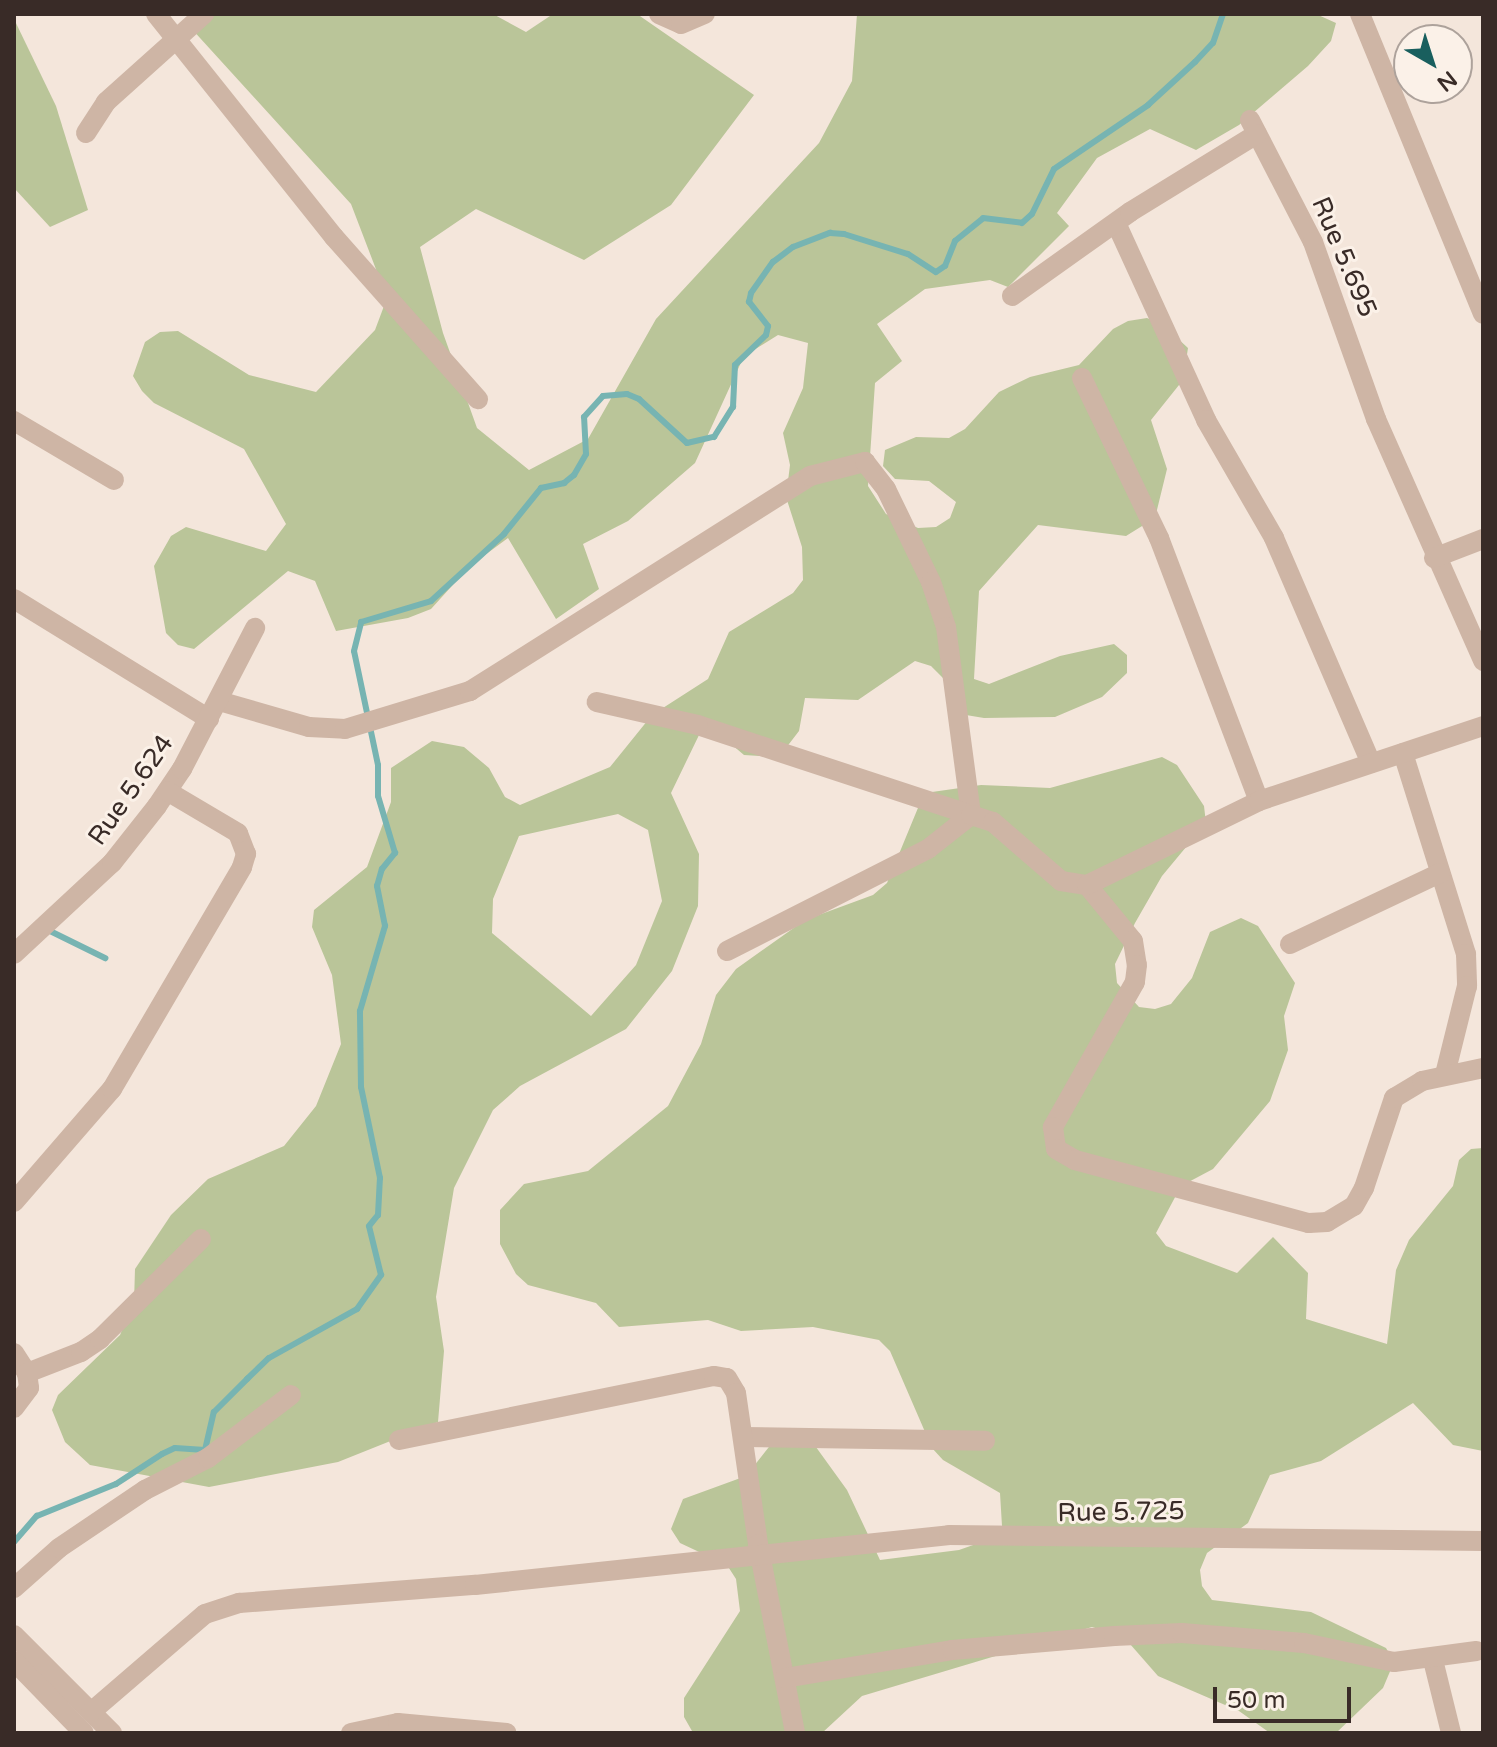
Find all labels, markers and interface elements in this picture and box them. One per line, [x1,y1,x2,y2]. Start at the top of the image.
north arrow [1393,24,1473,104]
text: N [1432,65,1462,97]
street label: Rue 5.695 [1305,192,1383,322]
street label: Rue 5.624 [82,729,180,851]
street label: Rue 5.725 [1057,1495,1185,1529]
scale bar [1217,1671,1355,1721]
text: 50 m [1227,1686,1285,1715]

